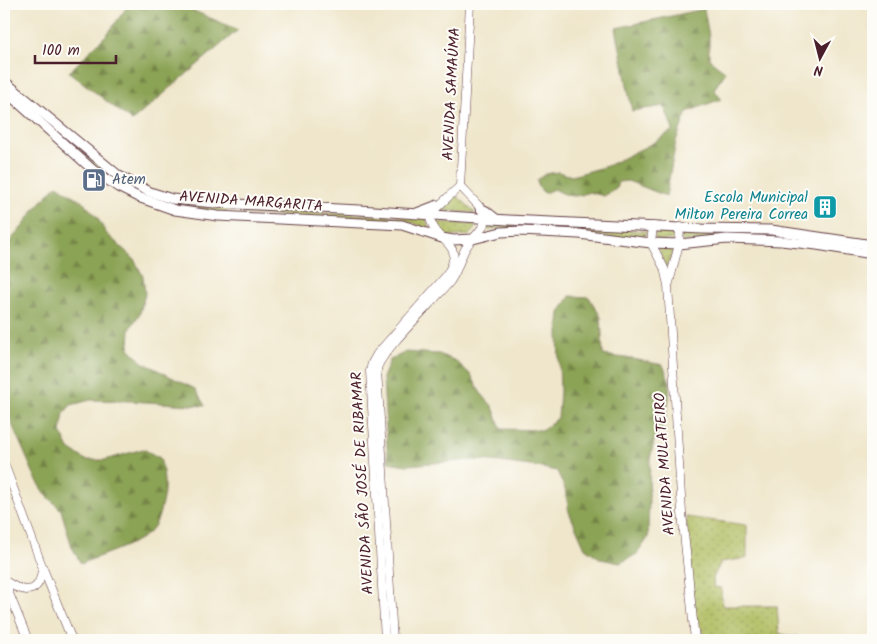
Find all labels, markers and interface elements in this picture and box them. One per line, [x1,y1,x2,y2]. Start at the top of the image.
street label: AVENIDA SAMAÚMA [437,27,467,161]
scale bar [35,32,116,64]
north arrow [794,32,844,82]
text: 100 m [42,39,80,63]
text: N [813,58,824,81]
fuel station icon: Atem [81,167,107,193]
place label: Atem [112,168,146,192]
street label: AVENIDA MARGARITA [178,185,324,219]
place label: Escola Municipal Milton Pereira Correa [675,186,808,227]
building icon: Escola Municipal Milton Pereira Correa [812,194,838,220]
street label: AVENIDA SÃO JOSÉ DE RIBAMAR [345,371,381,595]
street label: AVENIDA MULATEIRO [648,392,682,536]

